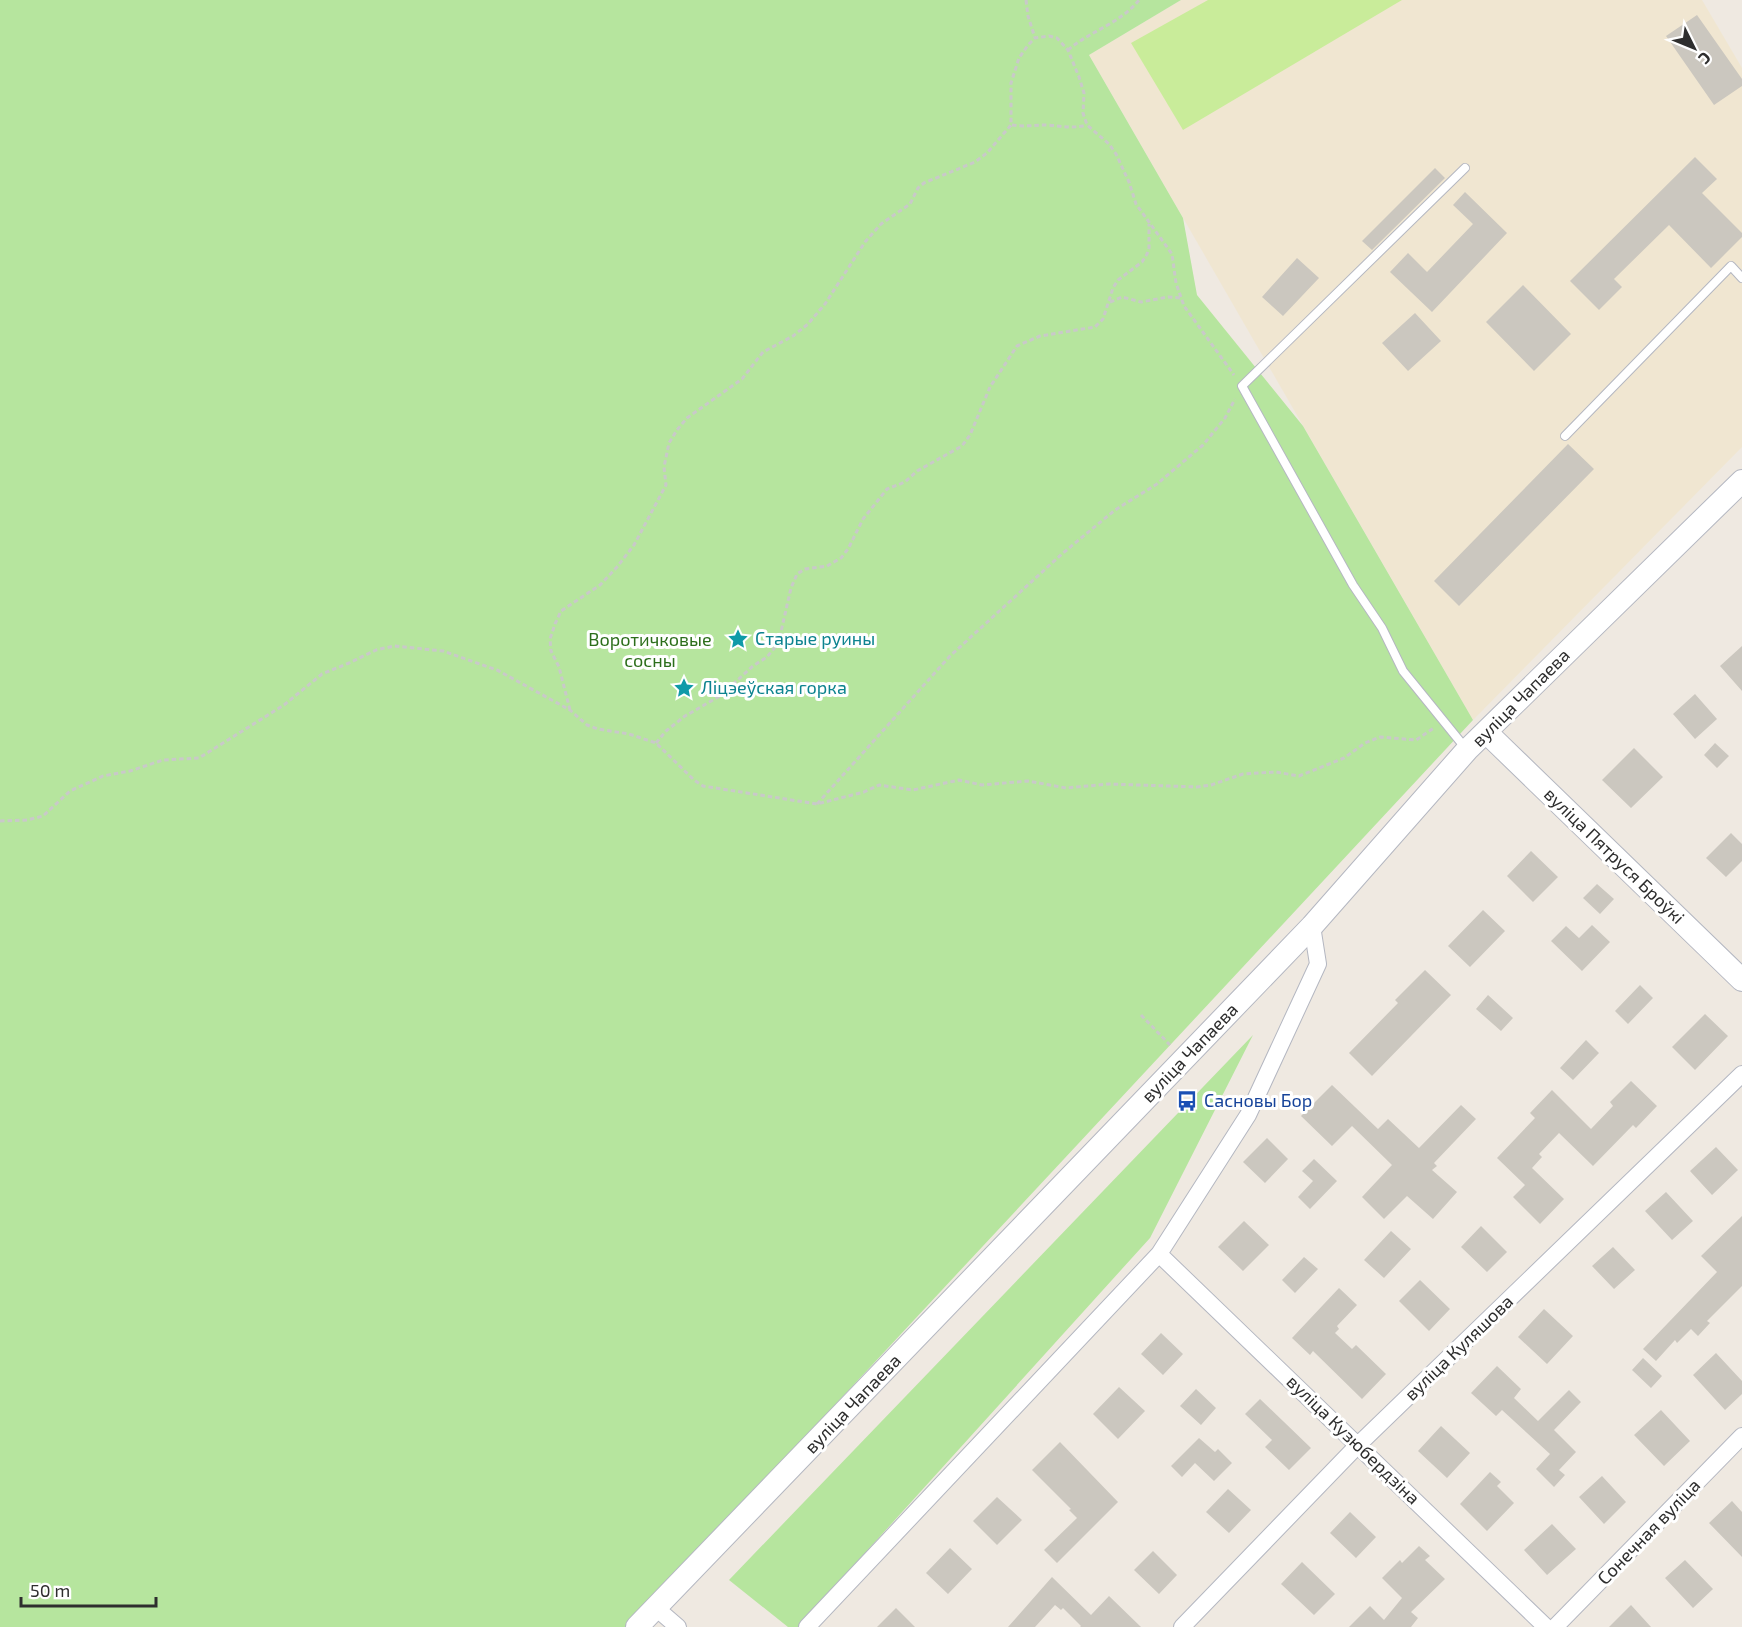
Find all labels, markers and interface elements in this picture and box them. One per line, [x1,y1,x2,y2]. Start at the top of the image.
north arrow [1664,18,1724,78]
text: С [1695,49,1715,68]
place icon: Старые руины [726,627,750,651]
place label: Старые руины [755,627,875,649]
park label: Воротичковые сосны [588,628,712,671]
street label: вуліца Чапаева [1467,644,1574,751]
place icon: Ліцэеўская горка [672,676,696,700]
place label: Ліцэеўская горка [701,676,847,698]
street label: вуліца Пятруся Броўкі [1540,783,1689,928]
street label: вуліца Чапаева [1136,998,1242,1106]
bus stop icon: Сасновы Бор [1175,1089,1199,1113]
place label: Сасновы Бор [1204,1089,1312,1111]
street label: вуліца Куляшова [1400,1290,1517,1405]
street label: вуліца Чапаева [799,1349,905,1457]
street label: вуліца Кузюбердзіна [1283,1370,1425,1508]
street label: Сонечная вуліца [1592,1474,1704,1589]
scale bar [21,1570,156,1608]
text: 50 m [30,1579,70,1601]

